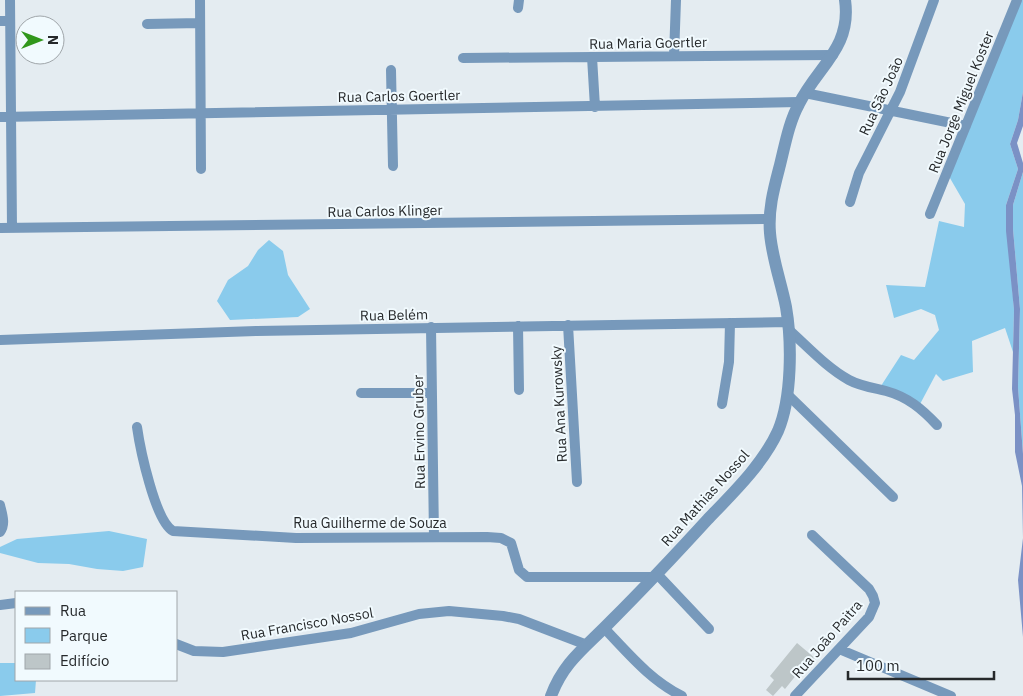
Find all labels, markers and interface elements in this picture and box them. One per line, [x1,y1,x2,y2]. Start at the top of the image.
north arrow [15,15,65,65]
street label: Rua Jorge Miguel Koster [924,28,998,176]
street label: Rua Maria Goertler [589,33,707,53]
text: N [44,35,62,45]
street label: Rua São João [855,54,907,138]
street label: Rua Carlos Goertler [337,86,461,106]
street label: Rua Carlos Klinger [327,201,443,221]
street label: Rua Belém [360,305,428,325]
street label: Rua Ana Kurowsky [547,345,571,463]
street label: Rua Ervino Gruber [409,375,429,489]
street label: Rua Mathias Nossol [657,446,753,550]
street label: Rua Guilherme de Souza [293,514,447,532]
legend [15,591,178,681]
street label: Rua João Paitra [788,596,866,682]
text: Rua [60,601,86,620]
street label: Rua Francisco Nossol [239,603,375,645]
text: Parque [60,626,108,645]
scale bar [848,648,994,680]
text: Edifício [60,651,109,670]
text: 100 m [856,656,900,675]

